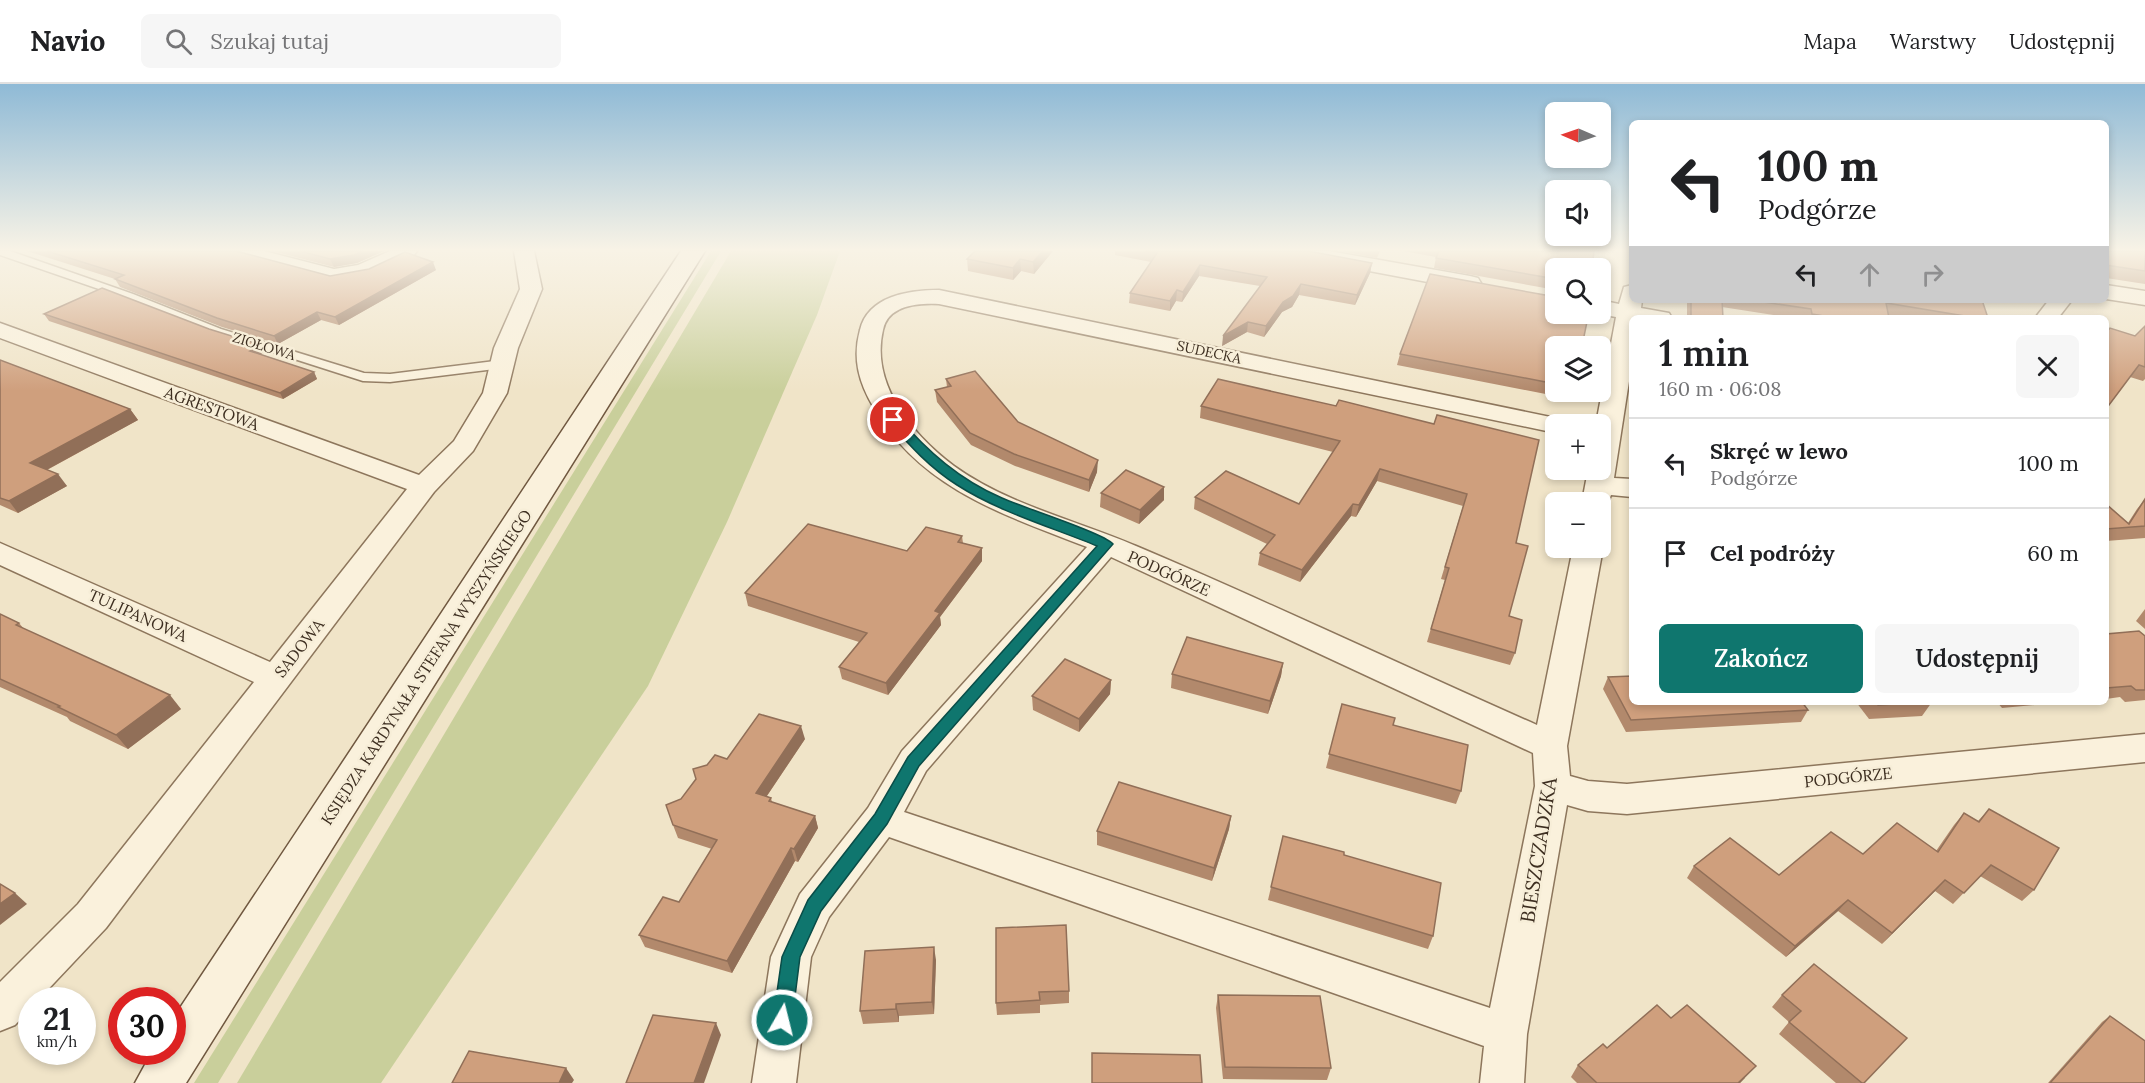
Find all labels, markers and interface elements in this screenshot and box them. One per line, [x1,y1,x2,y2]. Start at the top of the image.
search box [141,14,561,68]
text: Navio [30,23,105,59]
icon: search [162,25,195,58]
text: Szukaj tutaj [210,27,329,55]
text: Mapa [1803,28,1857,55]
text: Warstwy [1890,28,1976,55]
text: Udostępnij [2009,28,2115,55]
north arrow [1545,102,1611,168]
map controls [1545,102,1611,558]
text: 100 m [1758,139,1878,193]
icon: left [1659,144,1737,222]
button: sound [1545,180,1611,246]
text: Podgórze [1758,192,1877,226]
button: search [1545,258,1611,324]
icon: left [1790,258,1823,291]
icon: ahead [1853,258,1886,291]
icon: right [1916,258,1949,291]
street label: ZIOŁOWA [230,328,298,364]
text: 1 min [1659,330,1749,376]
button: close [2016,335,2079,398]
street label: SUDECKA [1175,336,1243,368]
button: layers [1545,336,1611,402]
text: 160 m · 06:08 [1659,376,1782,401]
street label: AGRESTOWA [161,381,263,435]
pin [867,394,918,445]
icon: arrive [876,403,909,436]
button: + [1545,414,1611,480]
text: Skręć w lewo [1710,437,1848,465]
icon: left [1659,447,1692,480]
text: 100 m [2018,449,2079,477]
text: Podgórze [1710,465,1798,490]
button: − [1545,492,1611,558]
street label: KSIĘDZA KARDYNAŁA STEFANA WYSZYŃSKIEGO [316,506,536,828]
icon: arrive [1659,537,1692,570]
text: Cel podróży [1710,539,1835,567]
text: 60 m [2027,539,2079,567]
street label: PODGÓRZE [1125,546,1214,600]
street label: TULIPANOWA [86,584,191,646]
street label: SADOWA [270,614,329,681]
button: Zakończ [1659,624,1863,693]
button: Udostępnij [1875,624,2079,693]
street label: PODGÓRZE [1803,762,1893,792]
street label: BIESZCZADZKA [1514,775,1562,924]
speed limit sign: 30 [108,987,186,1065]
position arrow [750,988,814,1052]
text: 21 [43,1000,71,1038]
text: km/h [37,1032,77,1051]

